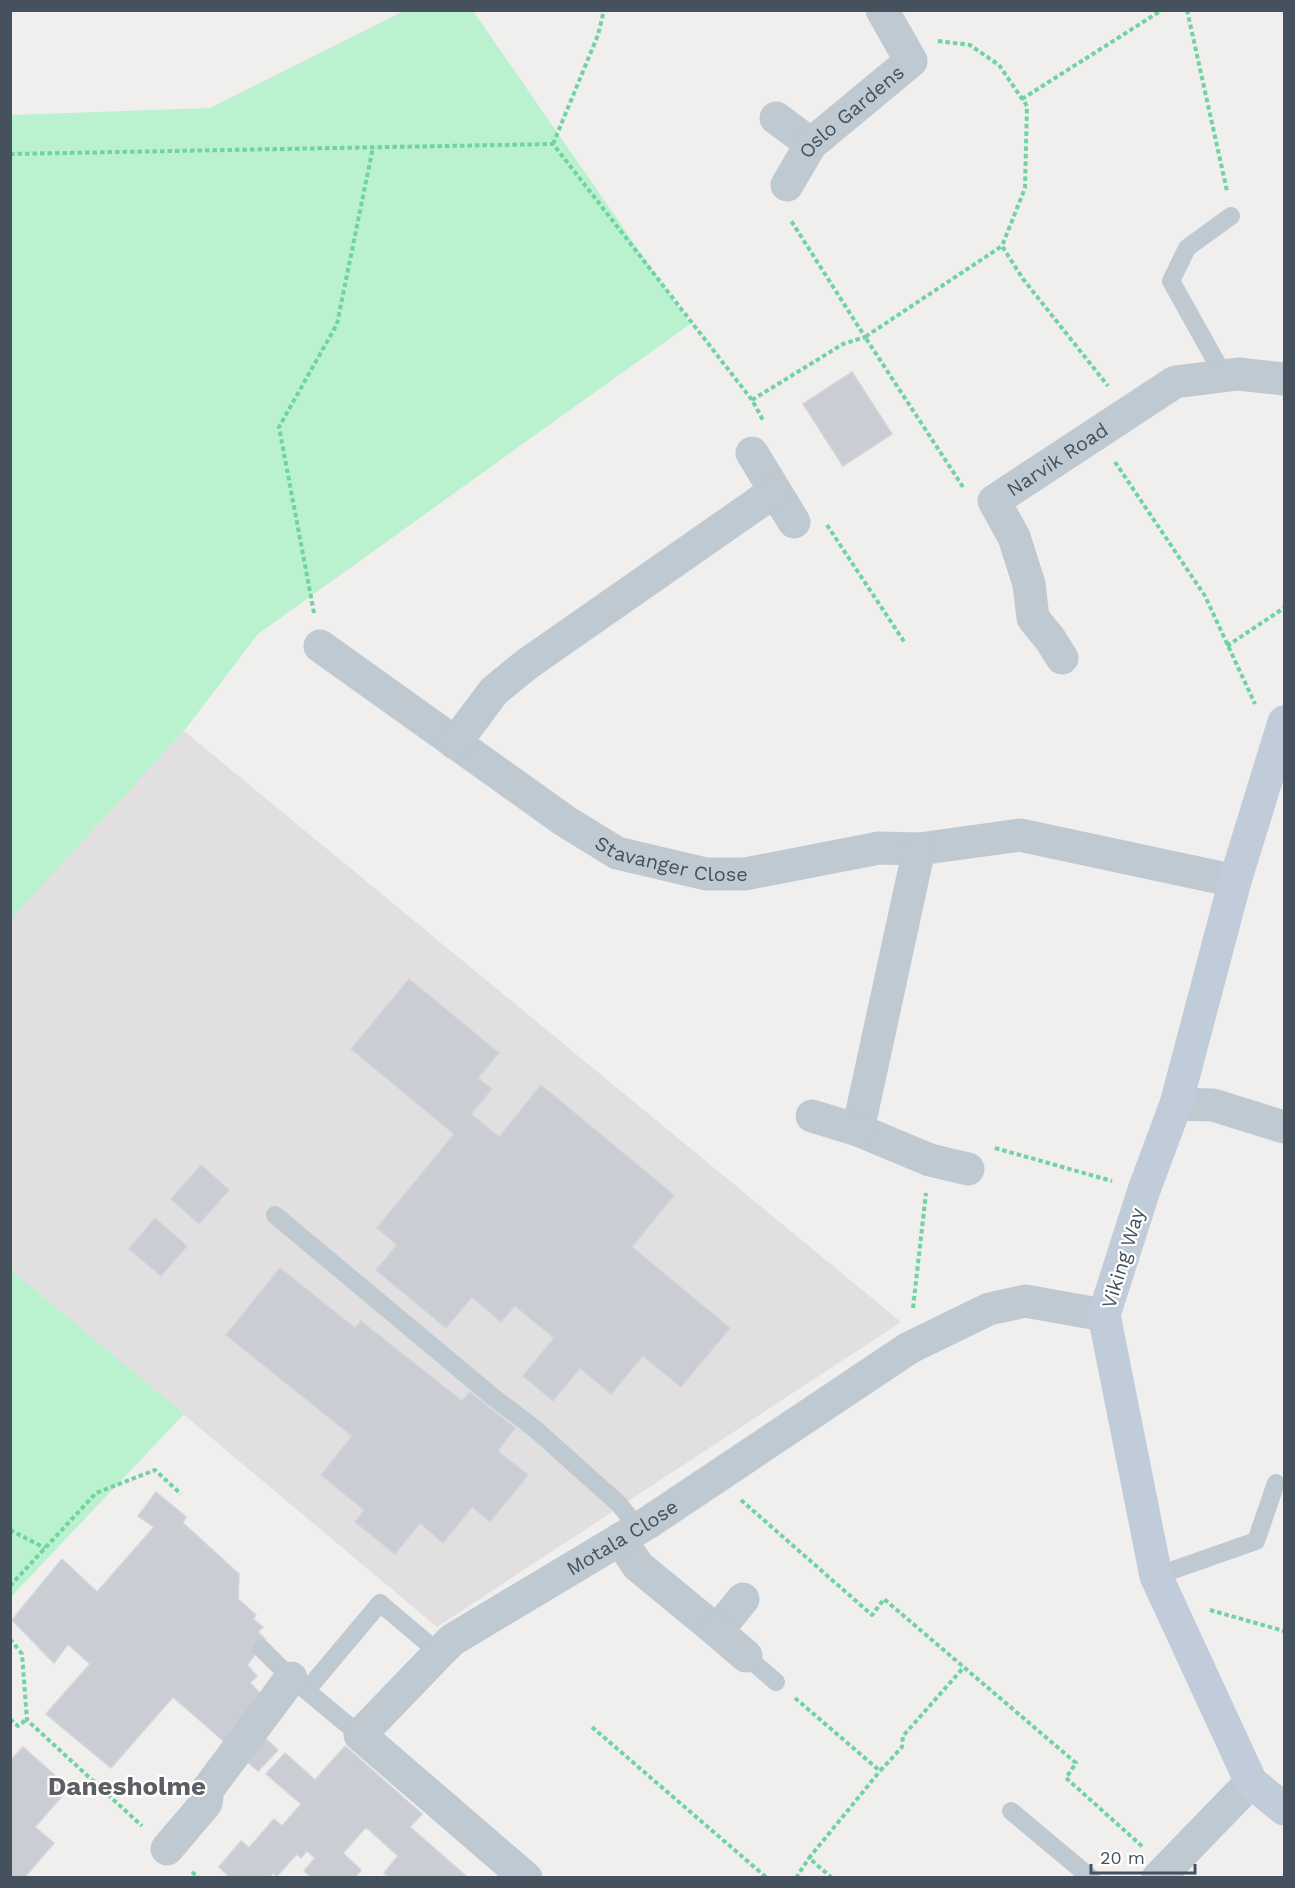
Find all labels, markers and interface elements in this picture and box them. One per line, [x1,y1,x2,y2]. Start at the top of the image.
street label: Oslo Gardens [794,60,909,162]
street label: Narvik Road [1002,417,1113,501]
street label: Stavanger Close [591,830,748,886]
street label: Viking Way [1096,1204,1150,1311]
street label: Motala Close [562,1494,682,1581]
district label: Danesholme [48,1771,206,1801]
scale bar [1091,1837,1194,1875]
text: 20 m [1100,1847,1145,1868]

